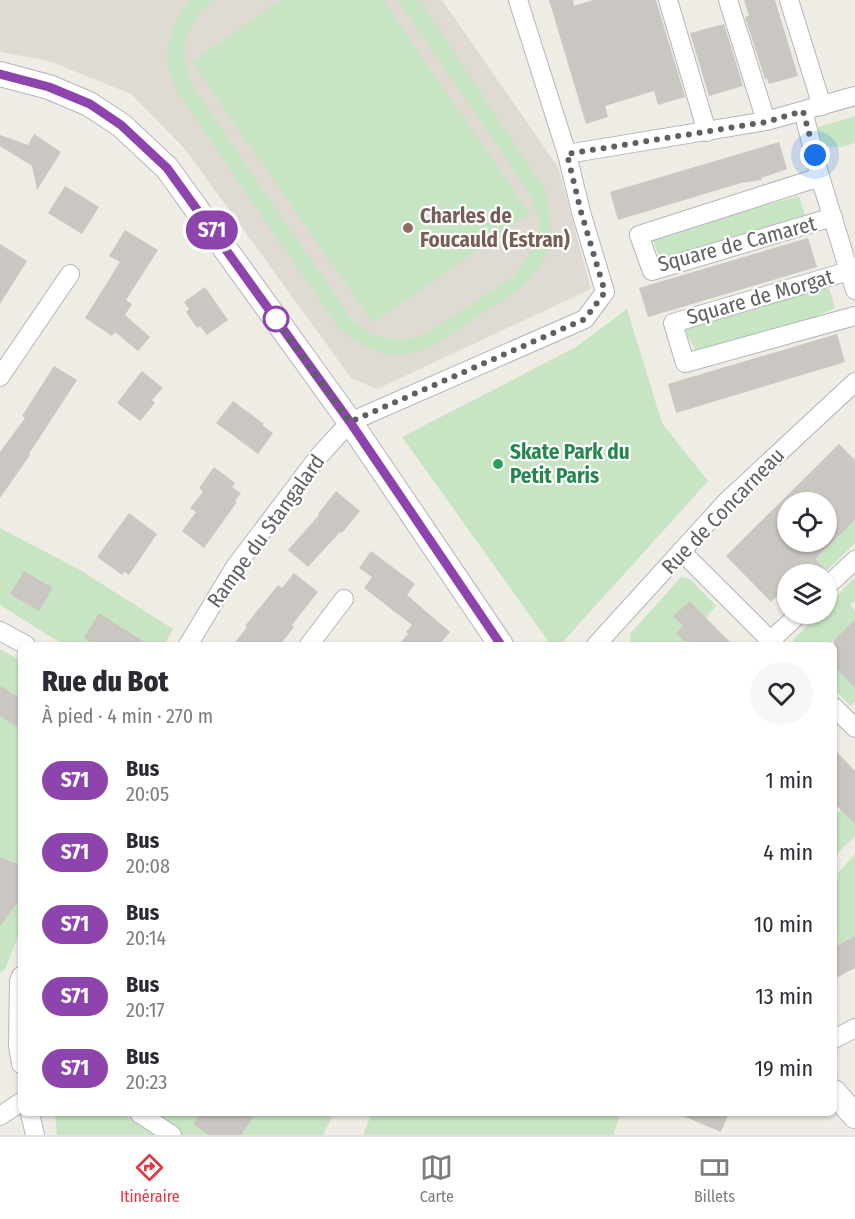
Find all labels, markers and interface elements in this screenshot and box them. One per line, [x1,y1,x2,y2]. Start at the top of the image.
your location [800,140,830,170]
place label: Charles de Foucauld (Estran) [420,203,570,253]
line badge: S71 [178,210,246,250]
street label: Square de Camaret [655,210,819,278]
text: S71 [198,217,226,243]
marker: Charles de Foucauld (Estran) [401,221,415,235]
street label: Square de Morgat [684,264,836,330]
unlabelled marker [263,306,289,332]
place label: Skate Park du Petit Paris [510,439,630,489]
street label: Rue de Concarneau [656,442,790,580]
street label: Rampe du Stangalard [202,449,330,613]
marker: Skate Park du Petit Paris [491,457,505,471]
map controls [777,492,837,624]
button: locate [777,492,837,552]
button: layers [777,564,837,624]
button: heart [750,662,813,725]
text: Rue du Bot [42,665,168,698]
text: À pied · 4 min · 270 m [42,704,213,728]
text: Bus [126,755,159,782]
text: S71 [61,767,89,793]
text: 1 min [765,767,813,794]
text: 20:05 [126,782,169,806]
text: Bus [126,827,159,854]
text: S71 [61,839,89,865]
text: 4 min [763,839,813,866]
text: 20:08 [126,854,170,878]
text: Bus [126,899,159,926]
text: S71 [61,911,89,937]
text: 10 min [754,911,813,938]
text: 20:14 [126,926,166,950]
text: Bus [126,971,159,998]
text: S71 [61,983,89,1009]
text: 13 min [755,983,813,1010]
text: 20:17 [126,998,165,1022]
text: Bus [126,1043,159,1070]
text: S71 [61,1055,89,1081]
text: 19 min [755,1055,813,1082]
text: 20:23 [126,1070,167,1094]
tab: Itinéraire [120,1151,180,1206]
tab: Carte [420,1151,454,1206]
tab: Billets [694,1151,735,1206]

